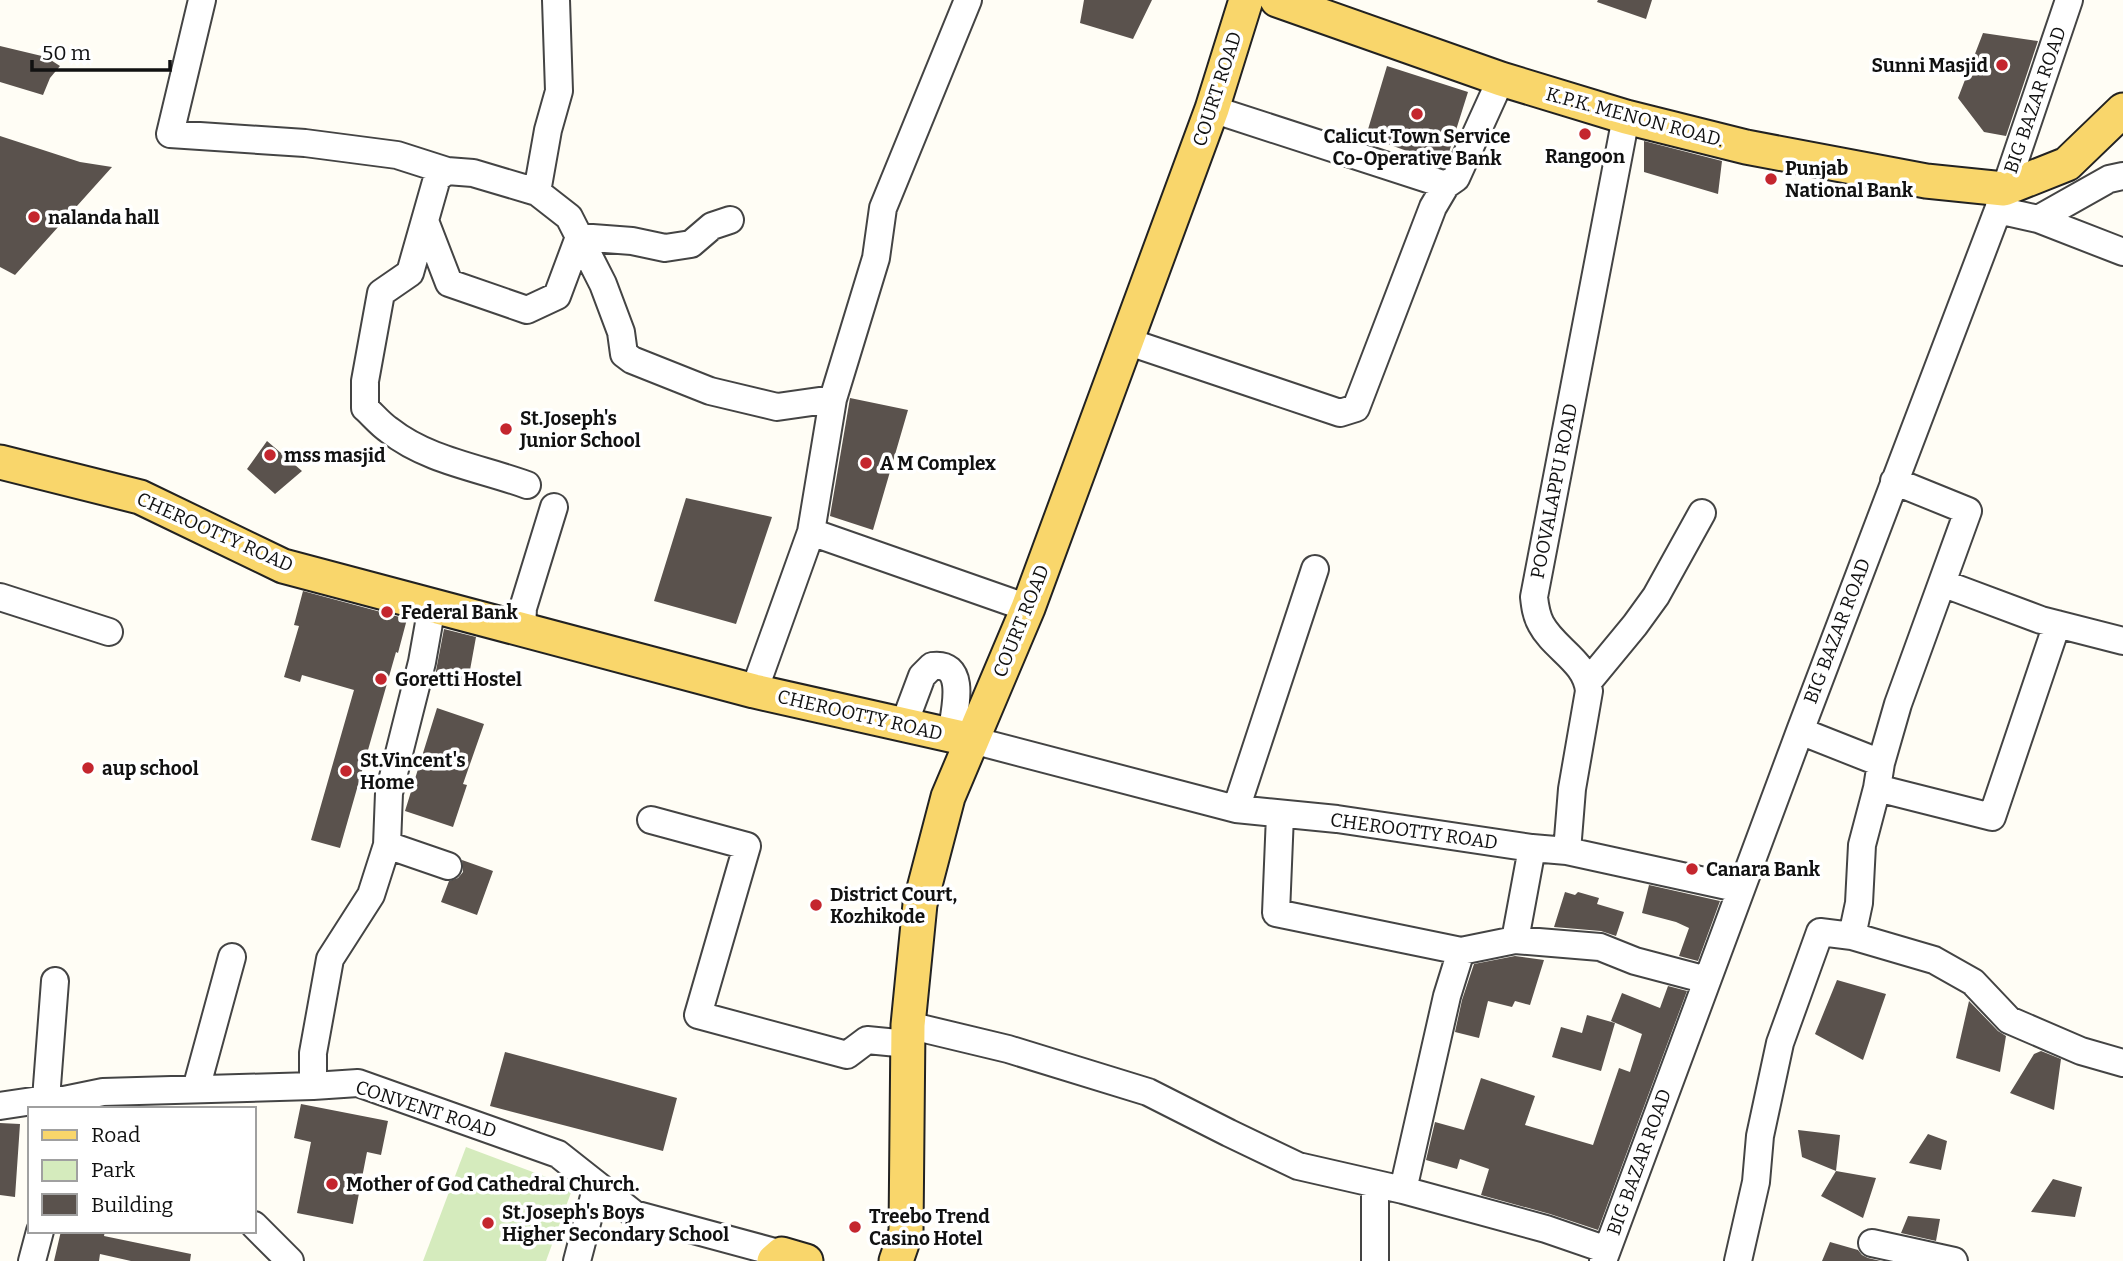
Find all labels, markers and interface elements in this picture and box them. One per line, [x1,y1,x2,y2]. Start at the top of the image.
street label: BIG BAZAR ROAD [1999,24,2071,176]
scale bar [32,28,170,72]
street label: COURT ROAD [1188,29,1246,149]
text: 50 m [42,40,91,66]
place label: Sunni Masjid [1871,54,1989,77]
marker: Sunni Masjid [1994,57,2010,73]
street label: K.P.K. MENON ROAD. [1544,82,1726,152]
marker: Calicut Town Service Co-Operative Bank [1409,106,1425,122]
place label: Calicut Town Service Co-Operative Bank [1324,125,1510,170]
marker: Rangoon [1577,126,1593,142]
place label: Rangoon [1545,145,1626,168]
place label: Punjab National Bank [1785,157,1914,202]
marker: Punjab National Bank [1763,171,1779,187]
place label: nalanda hall [48,206,160,229]
marker: nalanda hall [26,209,42,225]
street label: POOVALAPPU ROAD [1526,401,1582,581]
place label: St.Joseph's Junior School [519,407,641,452]
marker: St.Joseph's Junior School [498,421,514,437]
place label: mss masjid [284,444,386,467]
marker: mss masjid [262,447,278,463]
place label: A M Complex [880,452,996,475]
marker: A M Complex [858,455,874,471]
street label: CHEROOTTY ROAD [133,487,297,577]
street label: BIG BAZAR ROAD [1799,555,1875,707]
street label: COURT ROAD [988,561,1054,681]
place label: Federal Bank [401,601,519,624]
marker: Federal Bank [379,604,395,620]
place label: Goretti Hostel [395,668,522,691]
marker: Goretti Hostel [373,671,389,687]
street label: CHEROOTTY ROAD [775,685,945,745]
place label: St.Vincent's Home [360,749,466,794]
place label: aup school [102,757,199,780]
marker: aup school [80,760,96,776]
marker: St.Vincent's Home [338,763,354,779]
street label: CHEROOTTY ROAD [1329,808,1499,854]
place label: Canara Bank [1706,858,1821,881]
marker: Canara Bank [1684,861,1700,877]
place label: District Court, Kozhikode [830,883,957,928]
marker: District Court, Kozhikode [808,897,824,913]
street label: CONVENT ROAD [353,1075,499,1143]
street label: BIG BAZAR ROAD [1602,1086,1676,1238]
legend [28,1107,256,1233]
text: Road [91,1122,140,1148]
text: Park [91,1157,135,1183]
place label: Mother of God Cathedral Church. [346,1173,639,1196]
marker: Mother of God Cathedral Church. [324,1176,340,1192]
text: Building [91,1192,174,1218]
place label: St.Joseph's Boys Higher Secondary School [502,1201,729,1246]
place label: Treebo Trend Casino Hotel [869,1205,990,1250]
marker: St.Joseph's Boys Higher Secondary School [480,1215,496,1231]
marker: Treebo Trend Casino Hotel [847,1219,863,1235]

